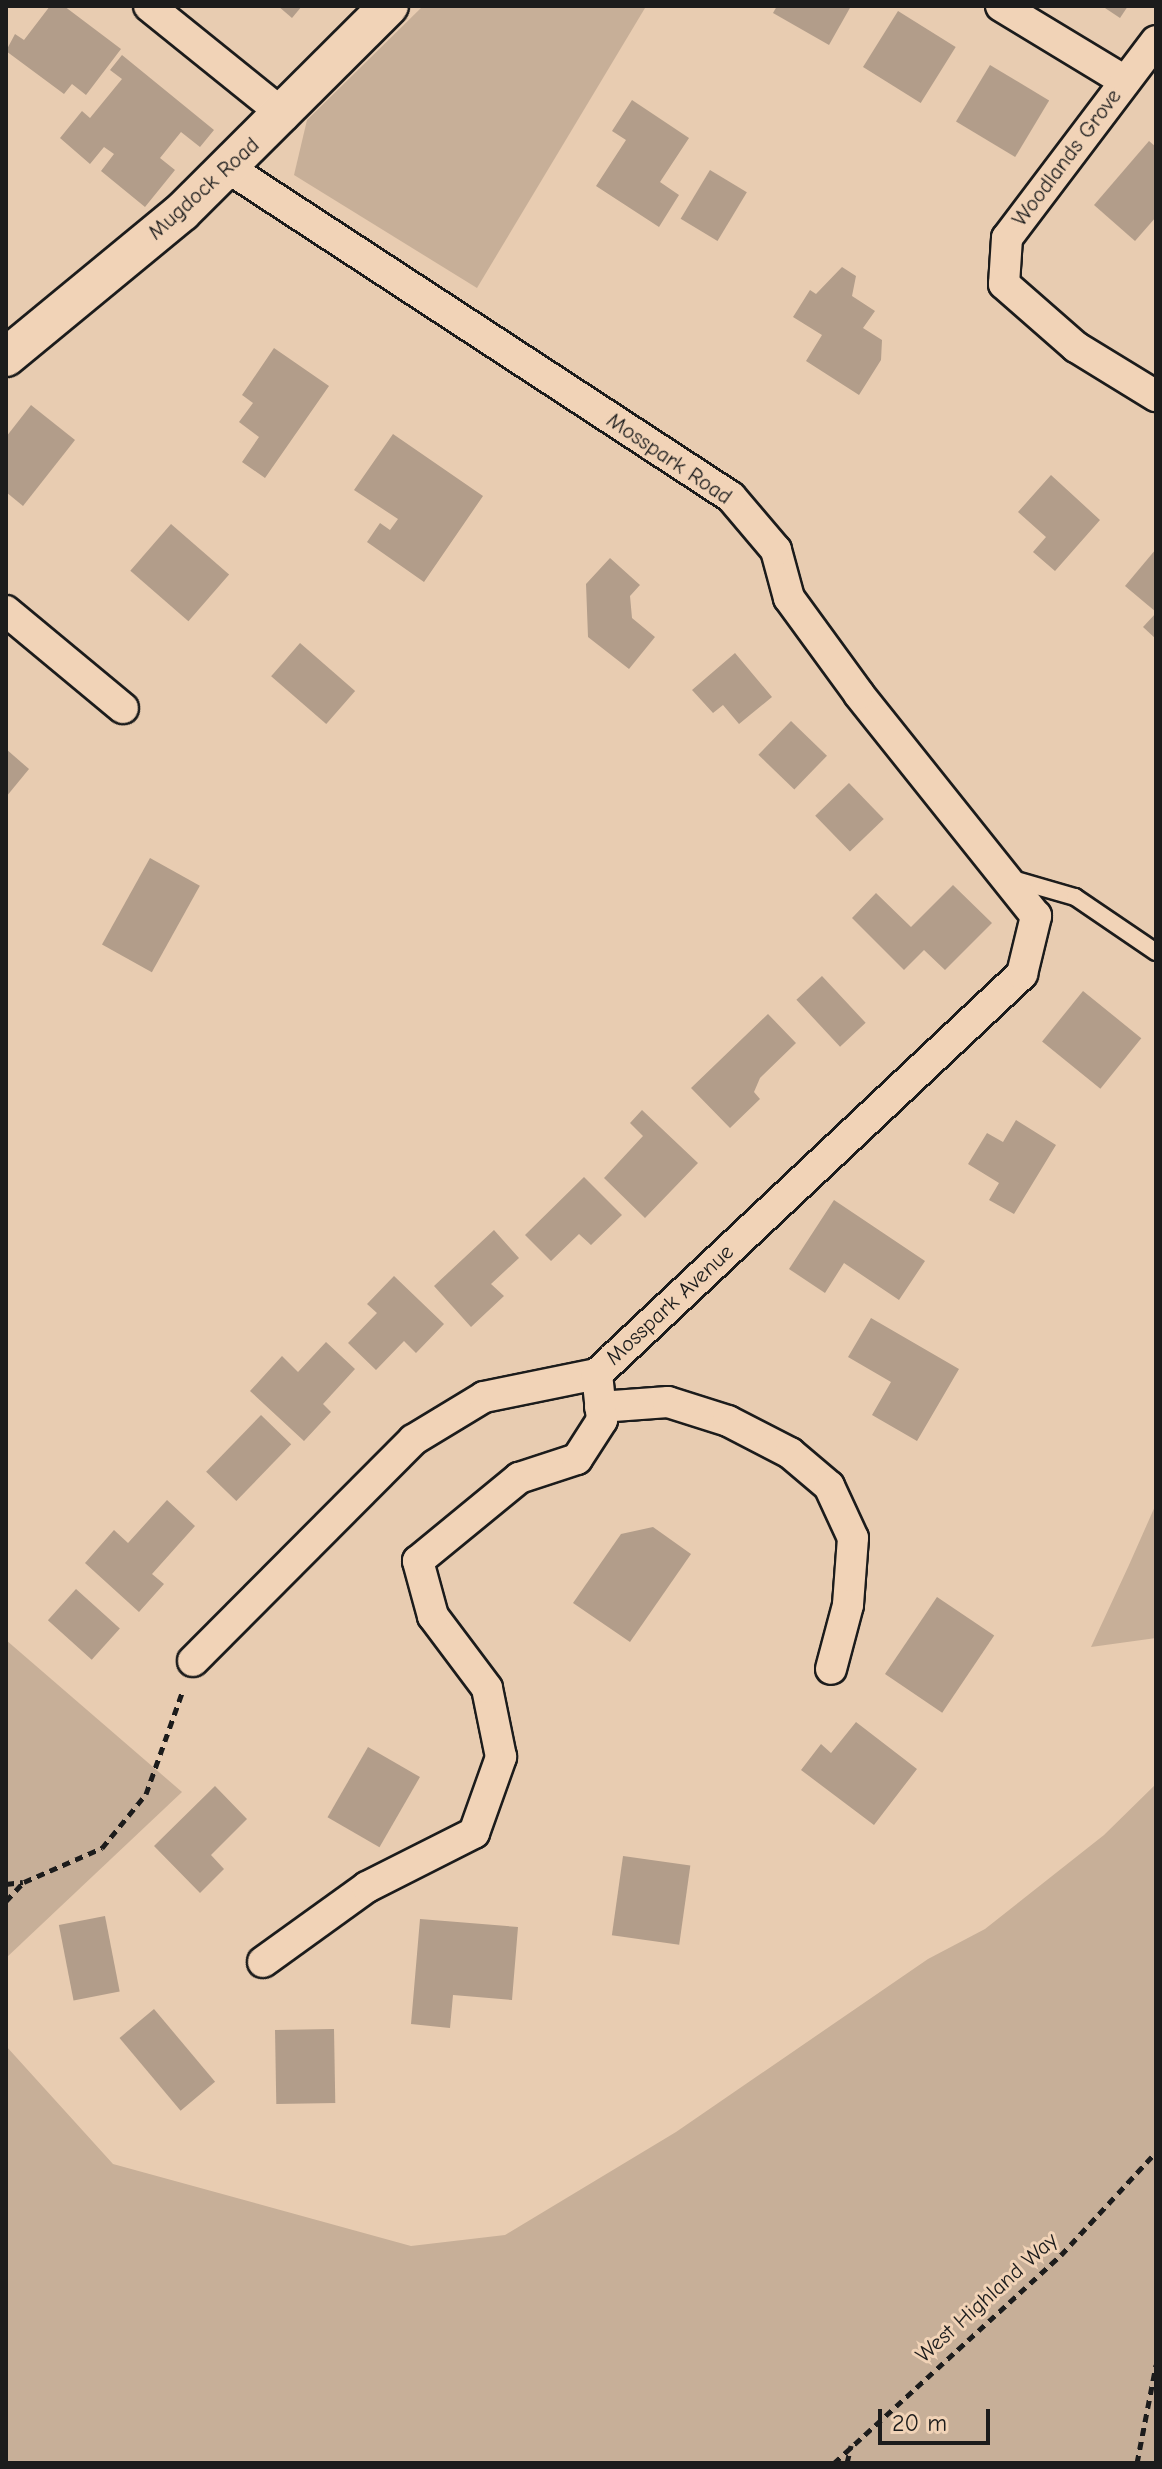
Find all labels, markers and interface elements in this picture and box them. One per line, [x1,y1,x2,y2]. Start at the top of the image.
street label: Woodlands Grove [1007,84,1127,232]
street label: Mugdock Road [143,132,265,246]
street label: Mosspark Road [601,407,737,511]
street label: Mosspark Avenue [601,1239,739,1371]
street label: West Highland Way [911,2227,1063,2369]
scale bar [882,2393,994,2443]
text: 20 m [892,2409,947,2437]

